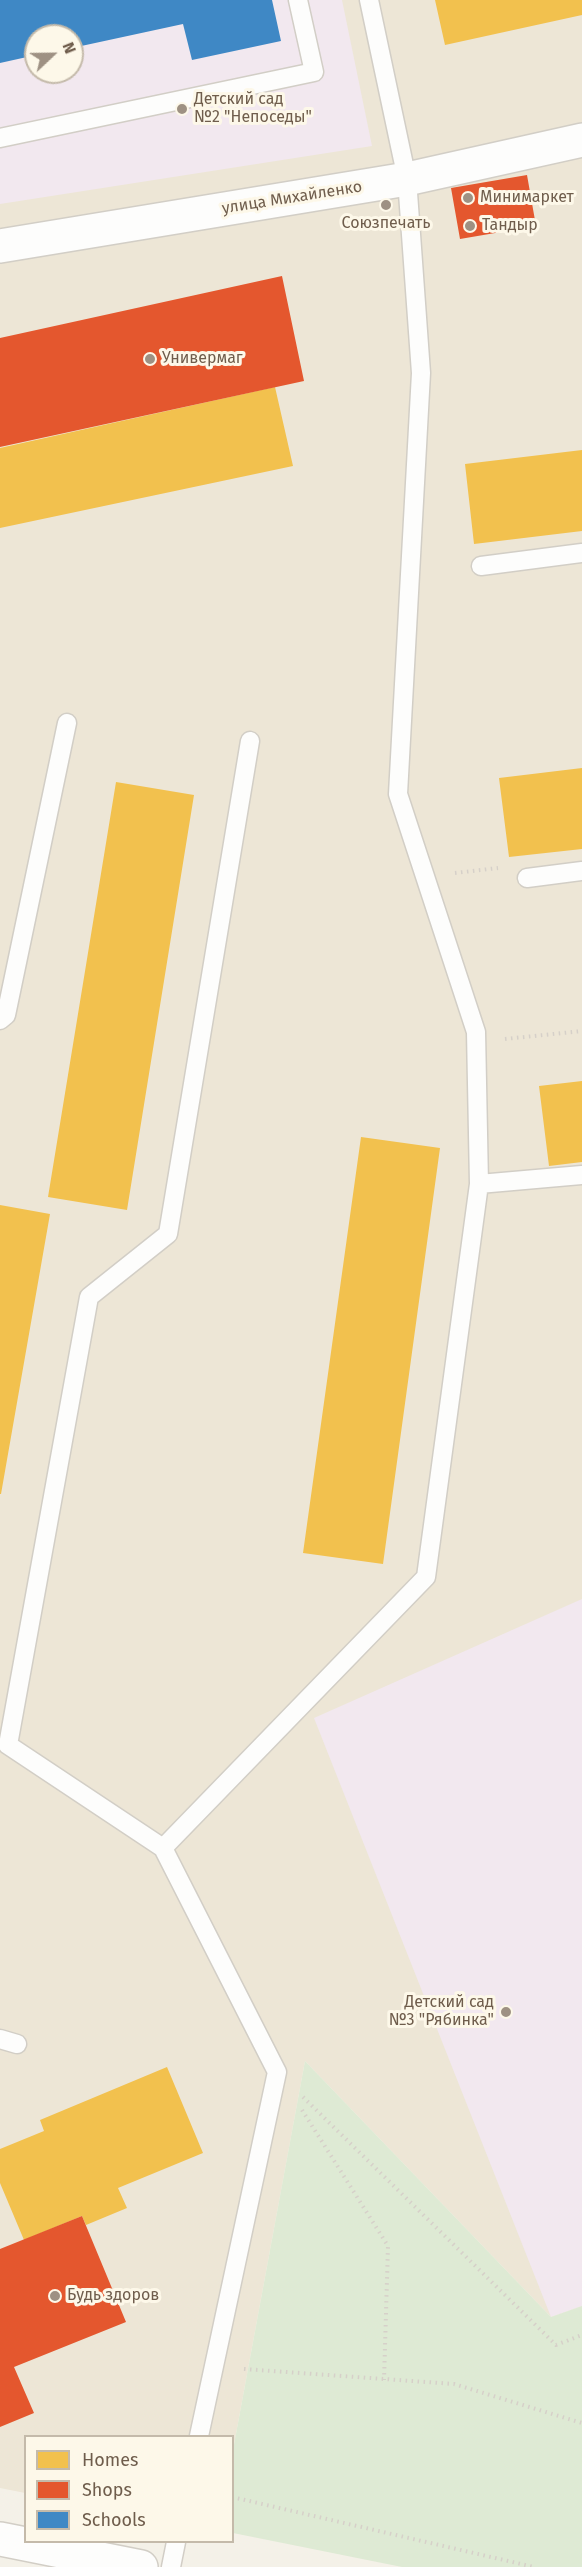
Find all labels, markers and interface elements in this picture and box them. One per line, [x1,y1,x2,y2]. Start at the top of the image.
north arrow [24,24,84,84]
text: N [59,39,80,56]
place label: Детский сад №2 "Непоседы" [194,90,312,128]
marker: Детский сад №2 "Непоседы" [175,102,189,116]
street label: улица Михайленко [221,177,363,219]
place label: Минимаркет [480,188,574,208]
marker: Минимаркет [461,191,475,205]
marker: Союзпечать [379,198,393,212]
place label: Союзпечать [342,214,430,234]
place label: Тандыр [482,216,538,236]
marker: Тандыр [463,219,477,233]
place label: Универмаг [162,349,243,369]
marker: Универмаг [143,352,157,366]
place label: Детский сад №3 "Рябинка" [389,1993,494,2031]
marker: Детский сад №3 "Рябинка" [499,2005,513,2019]
place label: Будь здоров [67,2286,159,2306]
marker: Будь здоров [48,2289,62,2303]
legend [24,2435,234,2543]
text: Homes [82,2449,138,2471]
text: Shops [82,2479,132,2501]
text: Schools [82,2509,146,2531]

